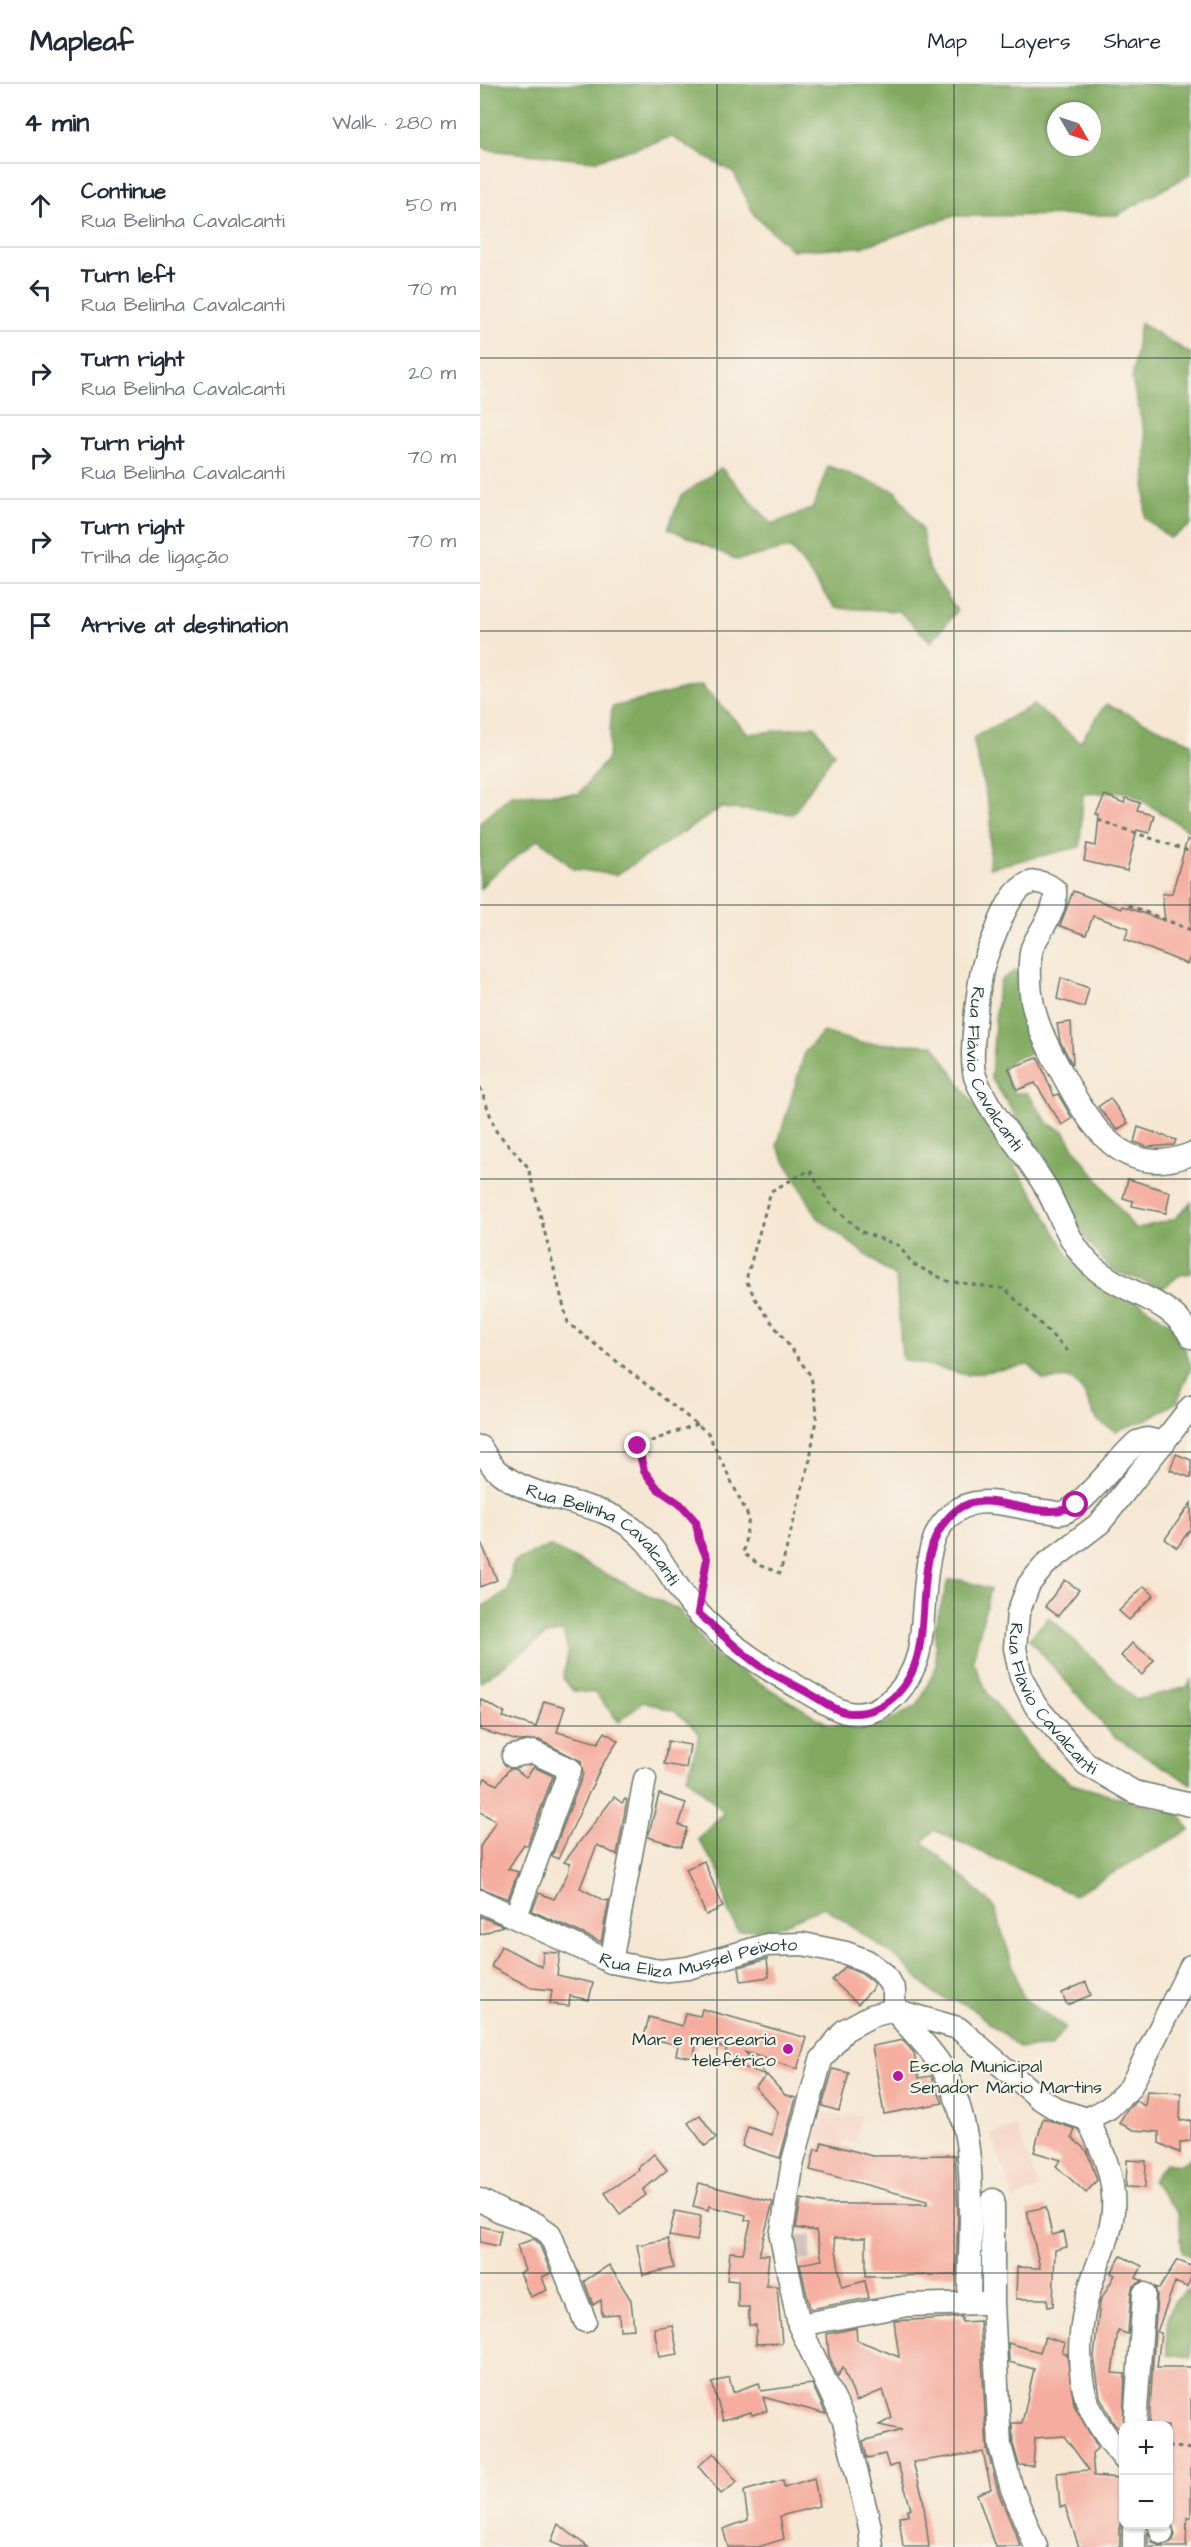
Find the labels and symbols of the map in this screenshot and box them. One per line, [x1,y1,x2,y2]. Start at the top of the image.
north arrow [1047,102,1101,156]
street label: Rua Flávio Cavalcanti [960,985,1030,1156]
route end [624,1432,650,1458]
street label: Rua Belinha Cavalcanti [523,1477,686,1590]
route start [1062,1491,1088,1517]
street label: Rua Flávio Cavalcanti [1002,1622,1102,1780]
street label: Rua Eliza Mussel Peixoto [595,1932,797,1984]
place label: Mar e mercearia teleférico [632,2027,776,2073]
marker: Mar e mercearia teleférico [781,2042,795,2056]
place label: Escola Municipal Senador Mário Martins [910,2054,1102,2100]
marker: Escola Municipal Senador Mário Martins [891,2069,905,2083]

